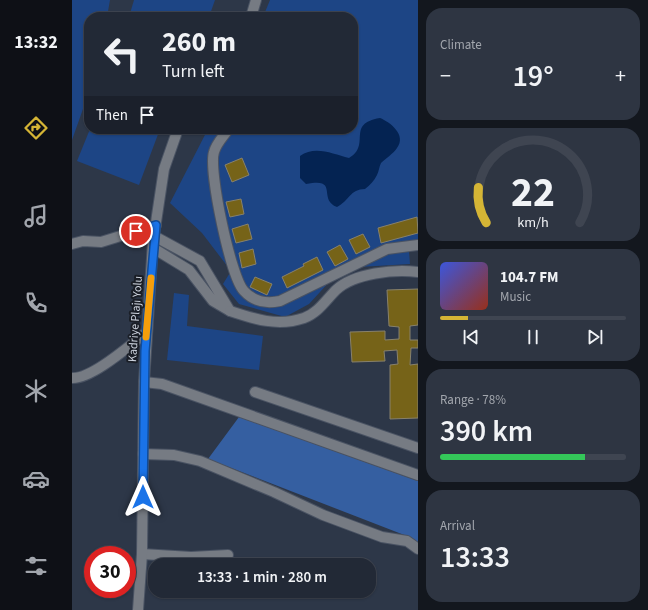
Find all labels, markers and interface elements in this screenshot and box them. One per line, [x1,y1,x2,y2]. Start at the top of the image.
text: 260 m [162,22,236,62]
icon: left [96,28,148,80]
text: 13:32 [14,30,58,55]
text: Climate [440,36,482,54]
text: 19° [512,55,554,98]
text: Turn left [162,59,224,84]
text: − [440,60,451,92]
text: + [615,60,626,92]
icon: arrive [136,104,158,126]
text: Then [96,105,128,126]
icon: directions [22,114,50,142]
text: 22 [511,162,555,222]
icon: music [22,202,50,230]
text: km/h [517,211,549,232]
pin [119,214,153,248]
icon: arrive [125,220,147,242]
text: 104.7 FM [500,267,558,288]
street label: Kadriye Plajı Yolu [124,275,147,363]
text: Music [500,288,531,306]
icon: phone [22,289,50,317]
icon: previous [460,326,482,348]
icon: pause [522,326,544,348]
icon: next [584,326,606,348]
icon: climate [22,377,50,405]
text: Range · 78% [440,391,506,409]
text: 390 km [440,410,533,453]
icon: car [22,465,50,493]
position arrow [122,476,164,518]
text: Arrival [440,517,475,535]
text: 13:33 [440,536,510,579]
speed limit sign: 30 [84,546,136,598]
icon: filters [22,552,50,580]
text: 13:33 · 1 min · 280 m [197,567,327,588]

